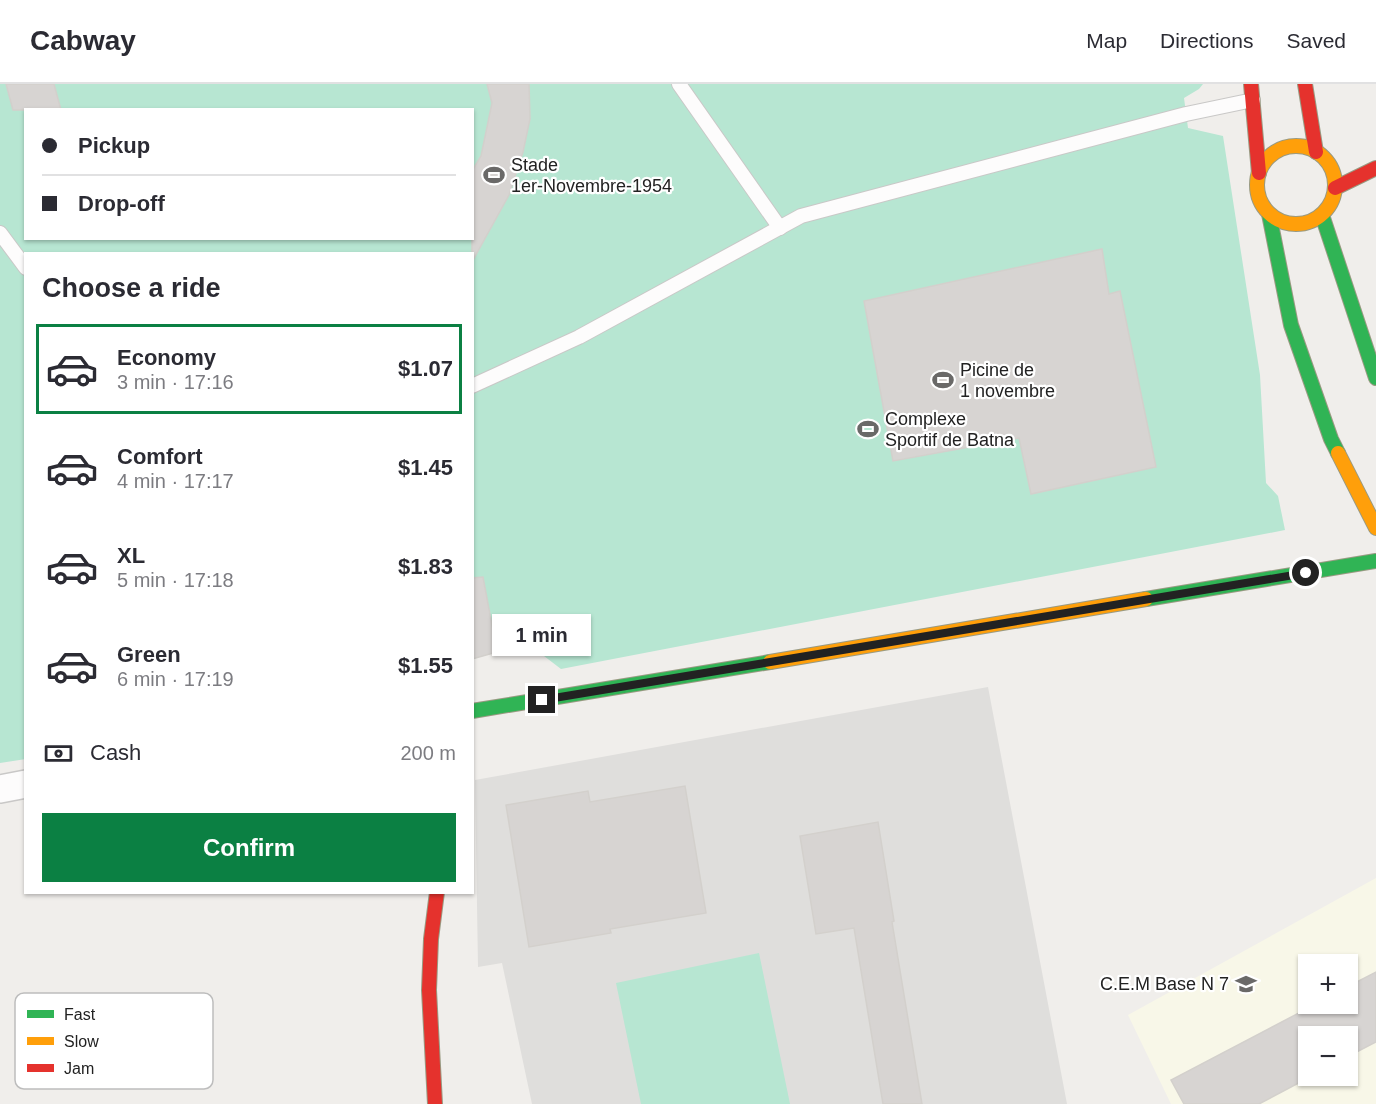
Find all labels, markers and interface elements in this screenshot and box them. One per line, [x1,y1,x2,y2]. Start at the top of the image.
text: Cabway [30,25,136,56]
text: Map [1086,29,1127,52]
text: Directions [1160,29,1253,52]
text: Saved [1286,29,1346,52]
text: Pickup [78,133,150,158]
place label: Stade 1er-Novembre-1954 [511,155,672,196]
sports icon: Stade 1er-Novembre-1954 [482,163,506,187]
text: Drop-off [78,191,165,216]
text: Choose a ride [42,273,221,303]
icon: car [45,342,99,396]
text: Economy [117,345,216,370]
text: $1.07 [398,356,453,381]
place label: Picine de 1 novembre [960,360,1055,401]
sports icon: Picine de 1 novembre [931,368,955,392]
text: 3 min · 17:16 [117,371,234,393]
place label: Complexe Sportif de Batna [885,409,1015,450]
sports icon: Complexe Sportif de Batna [856,417,880,441]
icon: car [45,441,99,495]
text: Comfort [117,444,203,469]
text: $1.45 [398,455,453,480]
text: 4 min · 17:17 [117,470,234,492]
icon: car [45,540,99,594]
text: XL [117,543,145,568]
text: $1.83 [398,554,453,579]
route start [1292,559,1319,586]
text: 5 min · 17:18 [117,569,234,591]
callout: 1 min [492,613,592,655]
text: 1 min [515,624,568,646]
icon: car [45,639,99,693]
text: Green [117,642,181,667]
text: $1.55 [398,653,453,678]
text: 6 min · 17:19 [117,668,234,690]
route end [528,686,555,713]
icon: cash [42,737,75,770]
text: Cash [90,740,141,765]
text: 200 m [400,742,456,764]
button: Confirm [42,813,456,882]
map controls [1298,954,1358,1086]
button: + [1298,954,1358,1014]
school or university icon: C.E.M Base N 7 [1234,972,1258,996]
place label: C.E.M Base N 7 [1100,974,1229,994]
legend [15,993,213,1089]
text: Fast [64,1006,96,1023]
button: − [1298,1026,1358,1086]
text: Slow [64,1033,99,1050]
text: Jam [64,1060,94,1077]

